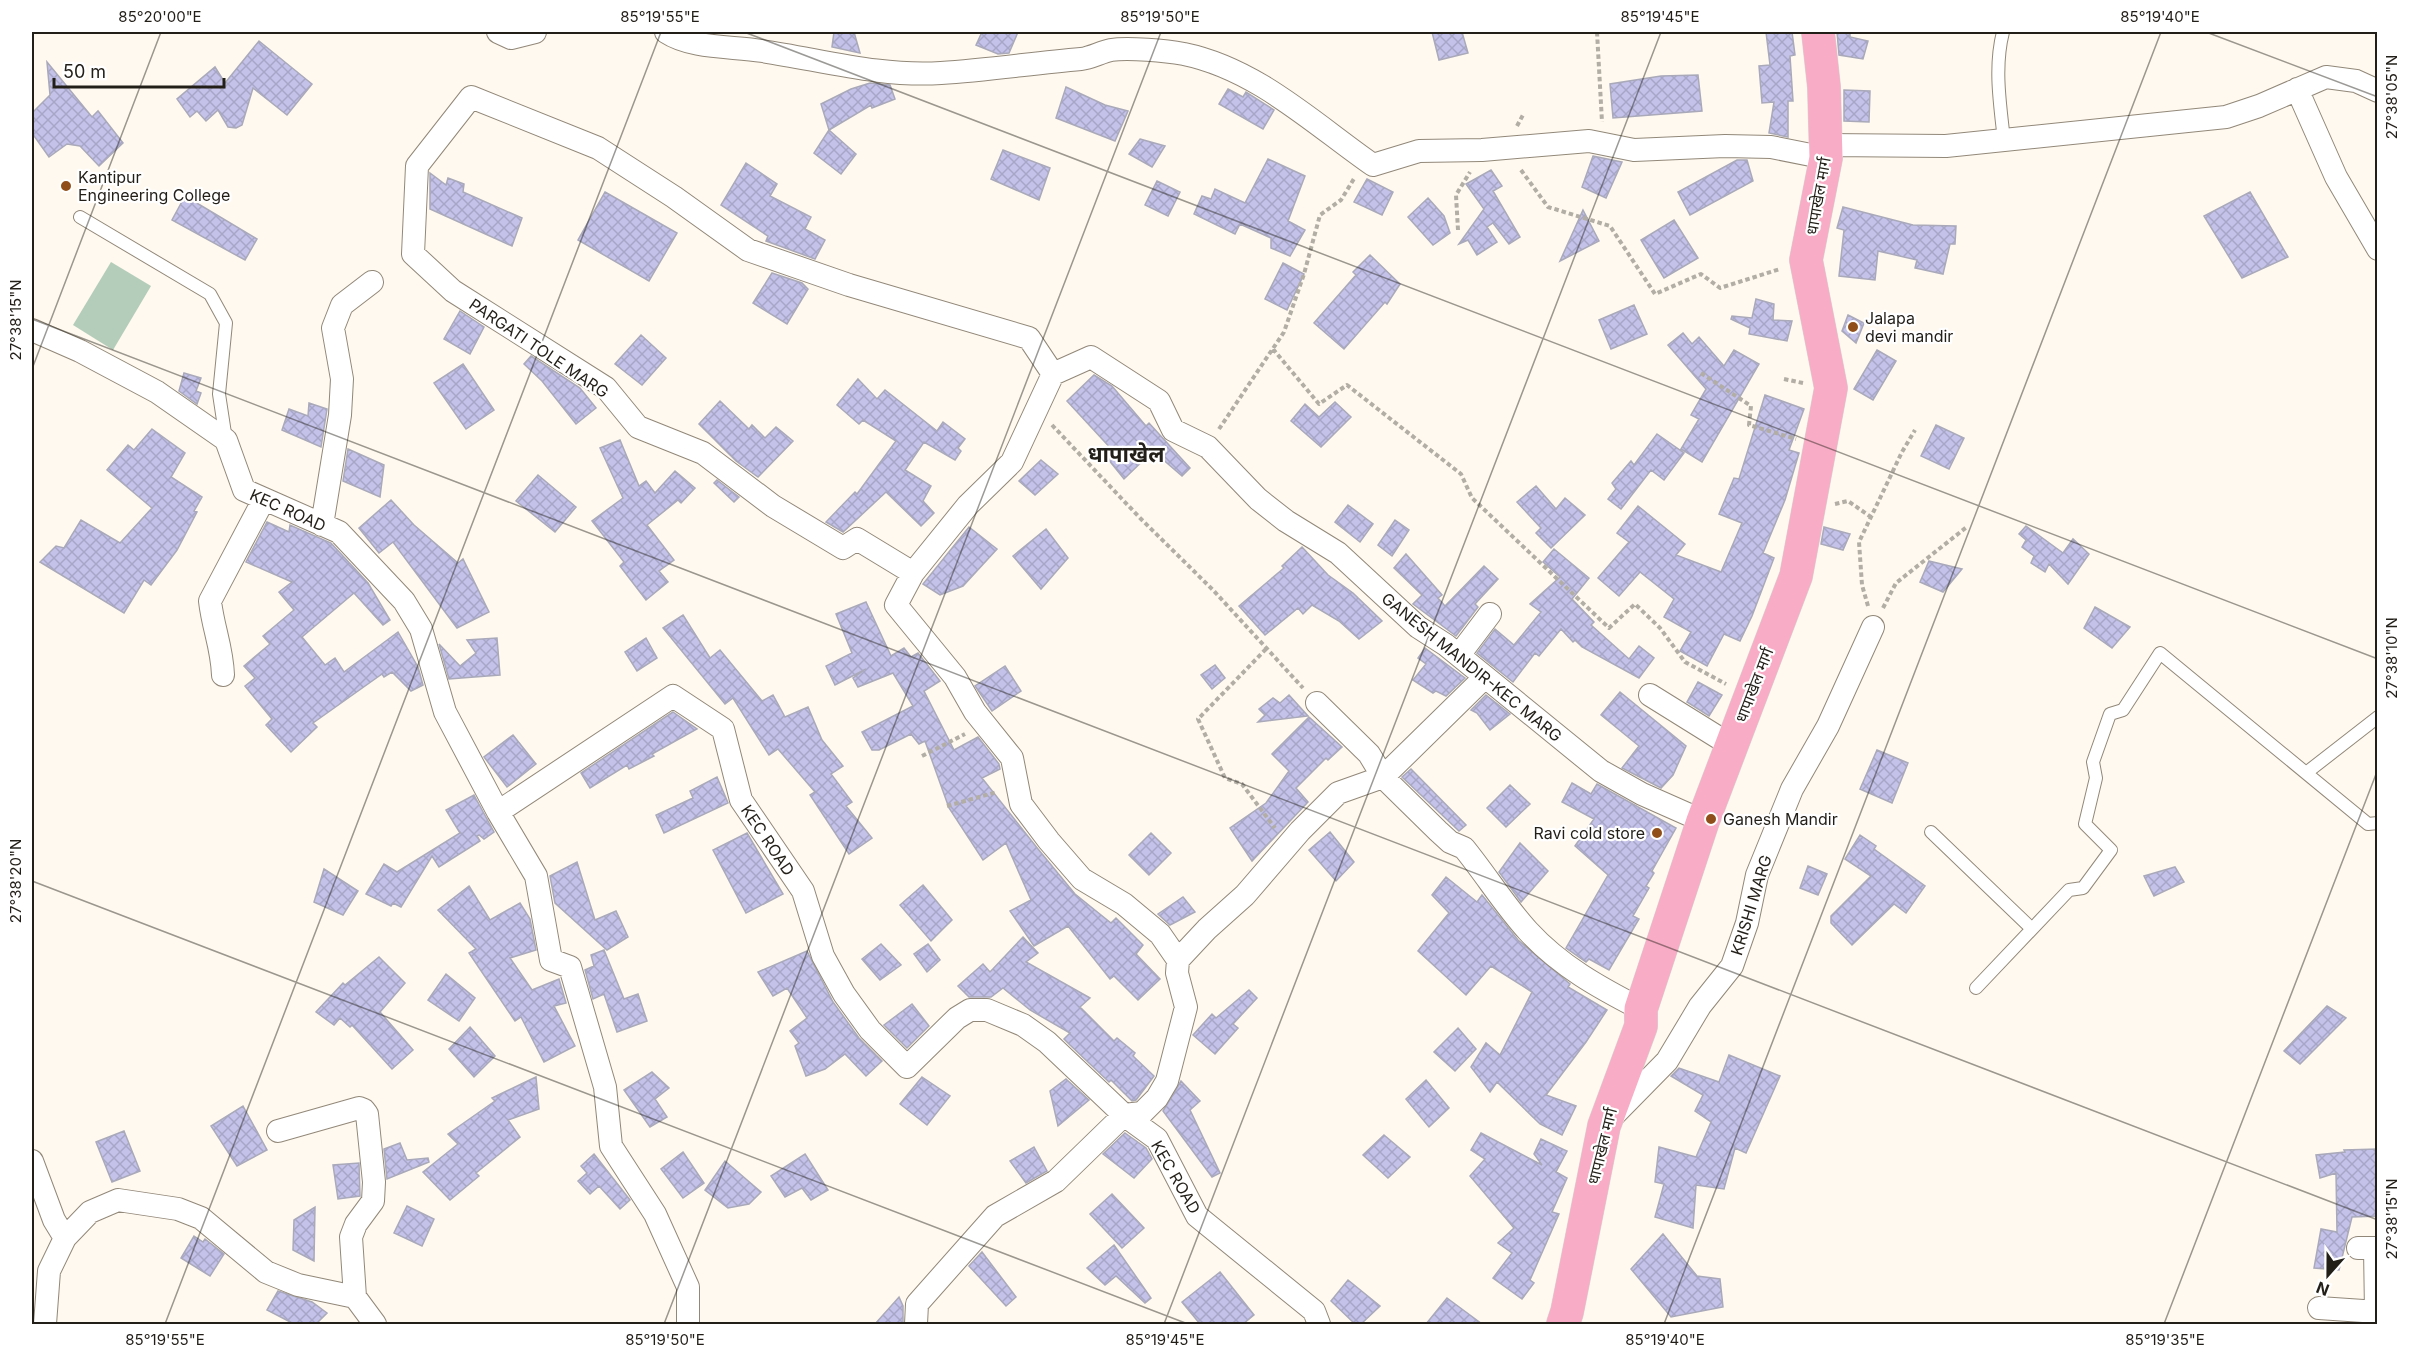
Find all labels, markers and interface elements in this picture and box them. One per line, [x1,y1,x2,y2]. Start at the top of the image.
text: 85°20'00"E [118,7,202,26]
text: 85°19'55"E [620,7,700,26]
text: 85°19'50"E [1120,7,1200,26]
text: 85°19'45"E [1620,7,1700,26]
text: 85°19'40"E [2120,7,2200,26]
scale bar [54,51,224,89]
text: 27°38'05"N [2382,55,2401,139]
text: 50 m [63,61,106,82]
street label: धापाखेल मार्ग [1801,155,1835,236]
place label: Kantipur Engineering College [78,167,230,205]
marker: Kantipur Engineering College [59,179,73,193]
text: 27°38'15"N [6,279,25,361]
street label: PARGATI TOLE MARG [466,294,612,402]
place label: Jalapa devi mandir [1865,308,1953,346]
marker: Jalapa devi mandir [1846,320,1860,334]
district label: धापाखेल [1087,441,1165,467]
street label: KEC ROAD [247,484,329,536]
street label: GANESH MANDIR-KEC MARG [1378,588,1566,746]
text: 27°38'10"N [2382,617,2401,699]
street label: धापाखेल मार्ग [1731,644,1778,725]
street label: KEC ROAD [737,801,799,879]
place label: Ganesh Mandir [1723,809,1838,829]
marker: Ganesh Mandir [1704,812,1718,826]
place label: Ravi cold store [1534,823,1645,843]
marker: Ravi cold store [1650,826,1664,840]
text: 27°38'20"N [6,839,25,923]
street label: KRISHI MARG [1726,852,1776,958]
street label: धापाखेल मार्ग [1583,1105,1621,1186]
street label: KEC ROAD [1147,1137,1205,1217]
text: 27°38'15"N [2382,1178,2401,1260]
north arrow [2298,1245,2358,1305]
text: N [2313,1277,2332,1301]
text: 85°19'55"E [125,1330,205,1349]
text: 85°19'50"E [625,1330,705,1349]
text: 85°19'45"E [1125,1330,1205,1349]
text: 85°19'40"E [1625,1330,1705,1349]
text: 85°19'35"E [2125,1330,2205,1349]

